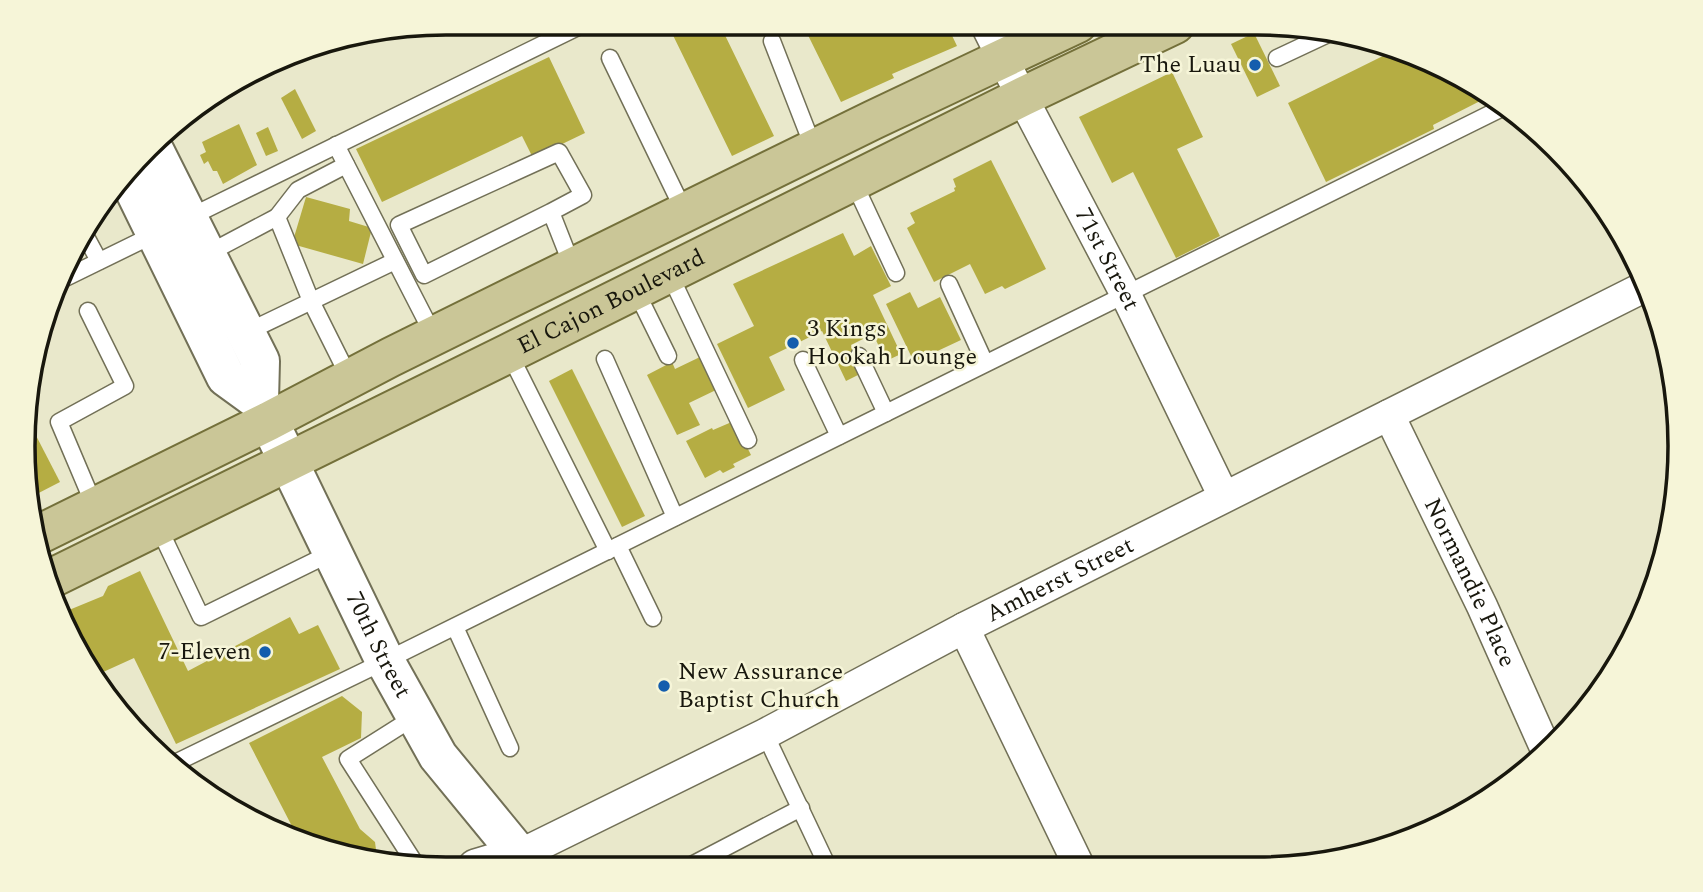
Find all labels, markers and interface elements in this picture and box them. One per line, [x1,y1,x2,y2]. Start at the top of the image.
place label: The Luau [1139,47,1241,83]
marker: The Luau [1247,57,1263,73]
street label: 71st Street [1065,201,1149,317]
street label: El Cajon Boulevard [511,240,711,364]
place label: 3 Kings Hookah Lounge [807,311,977,375]
marker: 3 Kings Hookah Lounge [785,335,801,351]
street label: Normandie Place [1414,492,1525,673]
street label: Amherst Street [980,528,1140,632]
street label: 70th Street [336,586,420,705]
place label: 7-Eleven [159,634,251,670]
marker: 7-Eleven [257,644,273,660]
place label: New Assurance Baptist Church [678,654,843,718]
marker: New Assurance Baptist Church [656,678,672,694]

